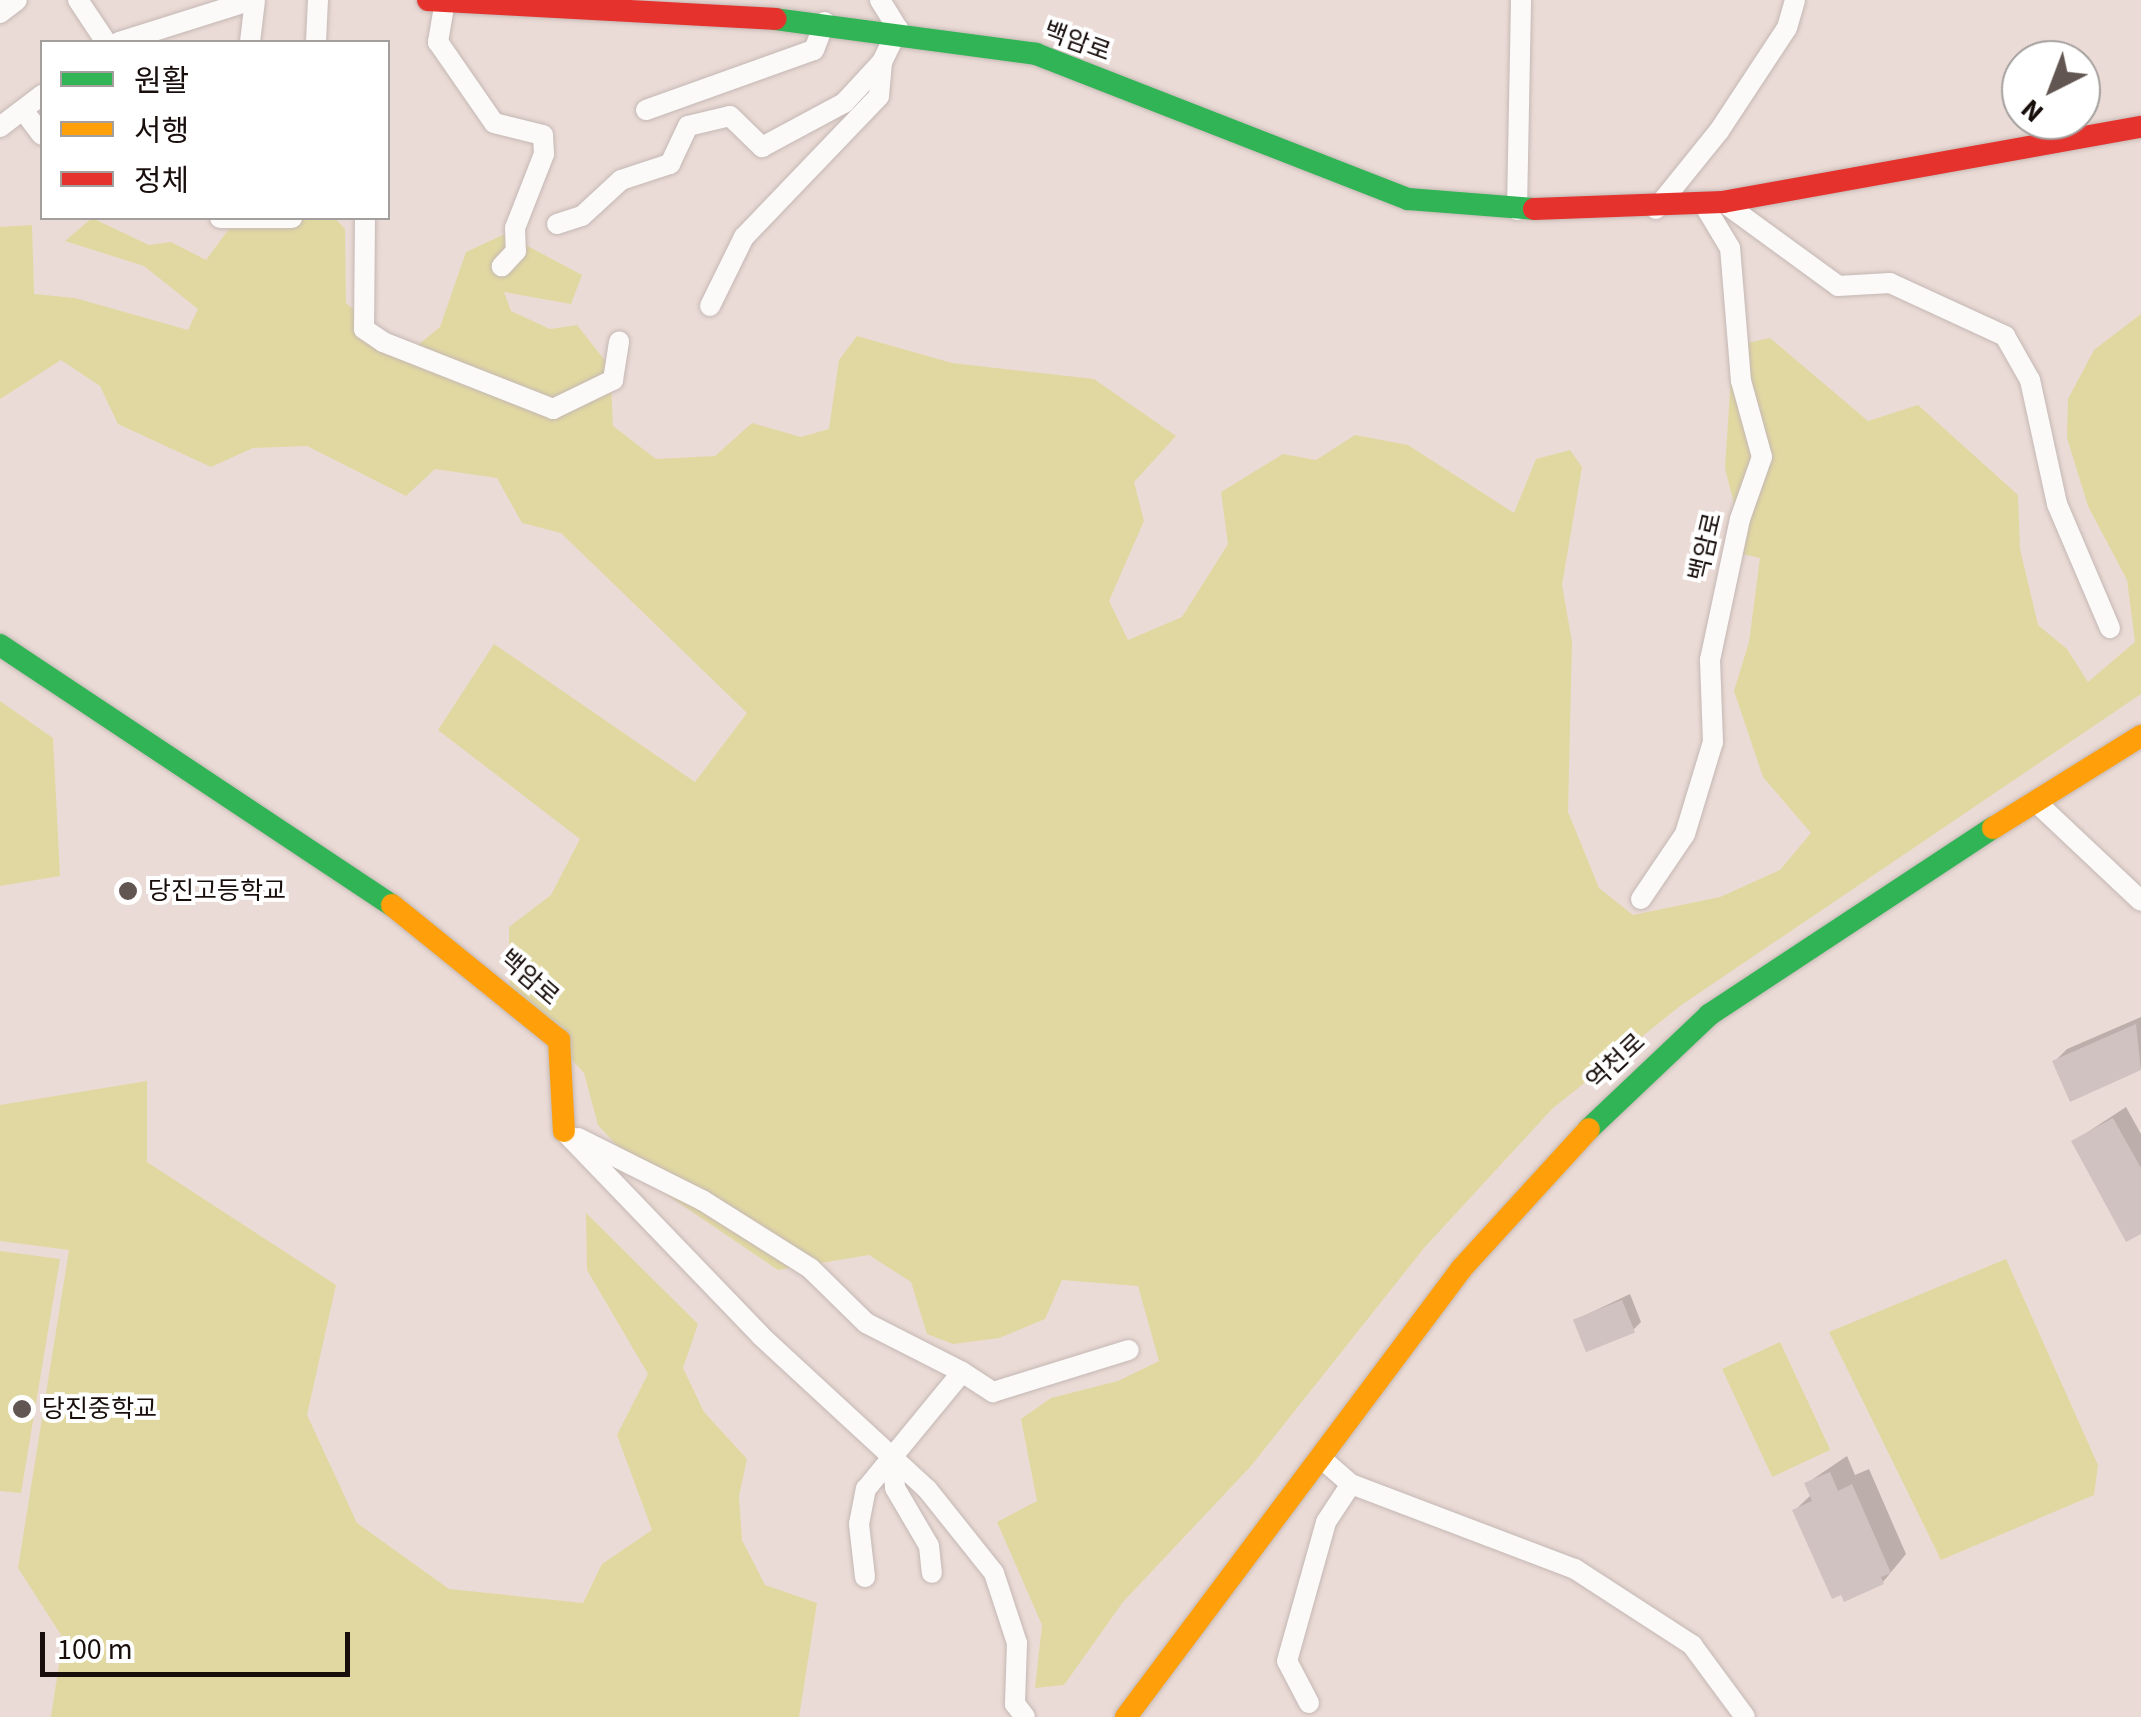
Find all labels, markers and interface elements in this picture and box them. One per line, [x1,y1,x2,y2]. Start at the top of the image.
street label: 백암로 [1039,16,1115,68]
legend [40,40,390,220]
north arrow [2001,40,2101,140]
text: 원활 [134,60,189,103]
text: N [2012,90,2053,132]
text: 서행 [134,110,189,153]
text: 정체 [134,160,189,203]
street label: 백암로 [1684,510,1728,584]
place label: 당진고등학교 [148,876,286,906]
marker: 당진고등학교 [117,880,139,902]
street label: 백암로 [493,944,565,1012]
street label: 역천로 [1581,1028,1651,1096]
place label: 당진중학교 [42,1394,157,1424]
marker: 당진중학교 [11,1398,33,1420]
scale bar [45,1612,355,1674]
text: 100 m [57,1628,133,1671]

